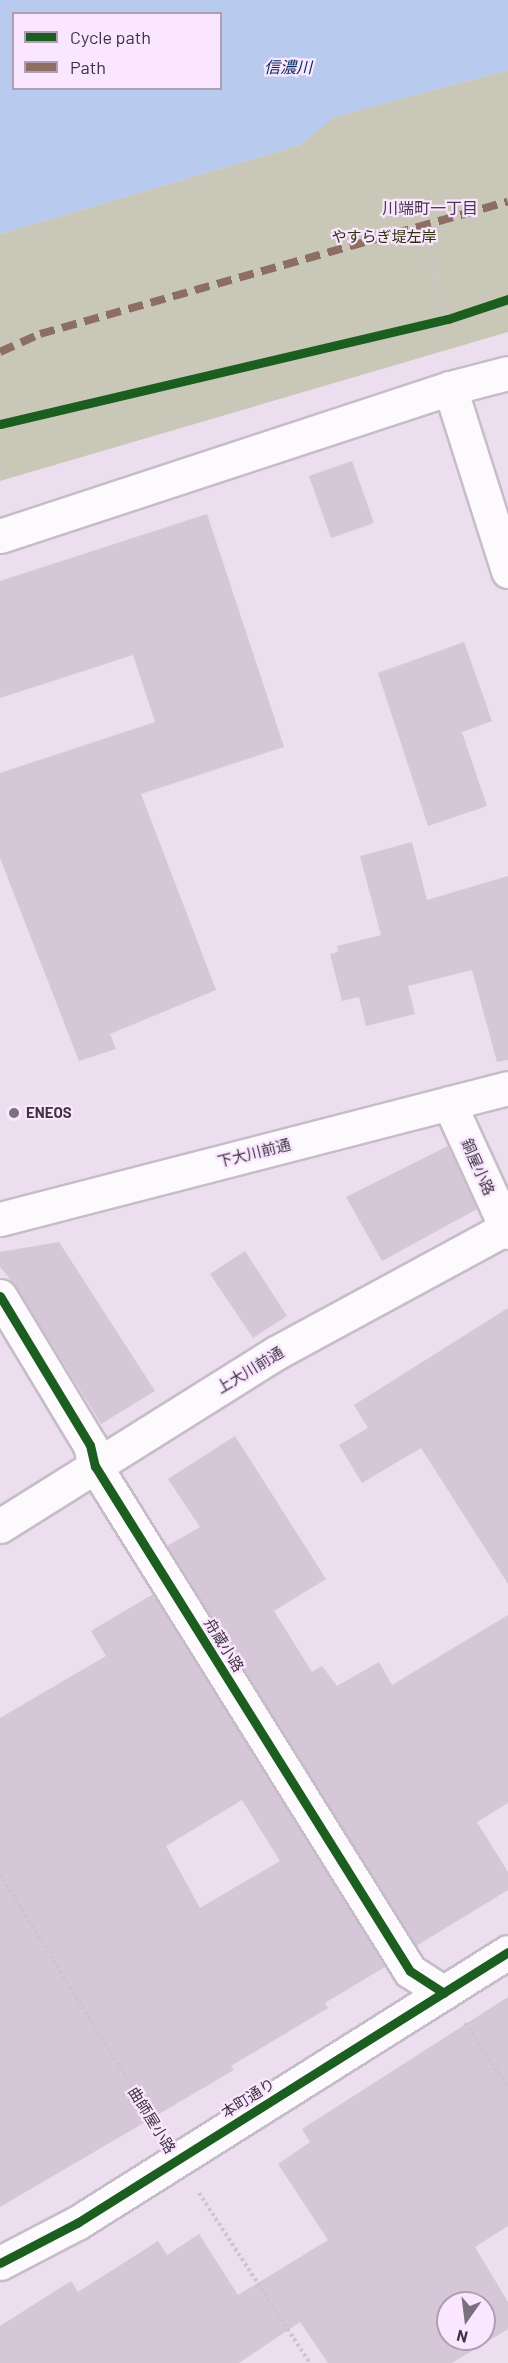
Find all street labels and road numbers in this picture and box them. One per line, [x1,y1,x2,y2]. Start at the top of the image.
street label: 下大川前通 [215,1135,293,1171]
street label: 銅屋小路 [458,1136,498,1198]
street label: 上大川前通 [213,1343,287,1397]
street label: 舟蔵小路 [200,1615,248,1675]
street label: 本町通り [218,2074,278,2122]
street label: 曲師屋小路 [124,2083,180,2157]

